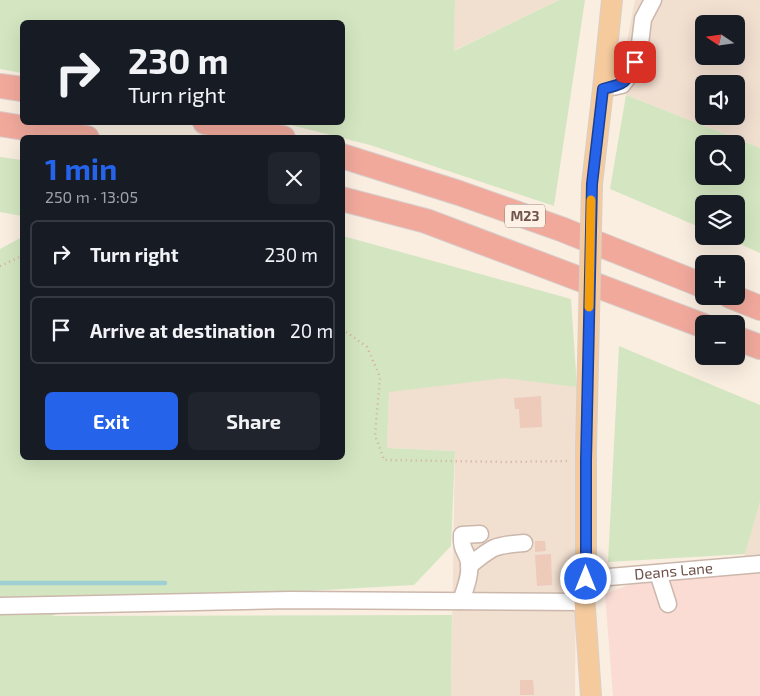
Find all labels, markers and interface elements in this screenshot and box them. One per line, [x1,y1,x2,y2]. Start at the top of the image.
north arrow [695,15,745,65]
map controls [695,15,745,365]
text: 230 m [128,39,229,81]
icon: right [45,40,110,105]
pin [614,41,656,83]
icon: arrive [621,48,649,76]
button: sound [695,75,745,125]
text: Turn right [128,81,226,107]
button: search [695,135,745,185]
text: 1 min [45,150,117,186]
button: close [268,152,320,204]
text: 250 m · 13:05 [45,187,138,206]
button: layers [695,195,745,245]
road number: M23 [505,205,545,228]
icon: right [47,240,75,268]
text: Turn right [90,243,178,266]
text: 230 m [264,243,318,266]
button: + [695,255,745,305]
button: − [695,315,745,365]
icon: arrive [47,316,75,344]
text: Arrive at destination [90,319,275,342]
text: 20 m [290,319,333,342]
button: Exit [45,392,178,450]
button: Share [188,392,320,450]
position arrow [559,552,611,604]
street label: Deans Lane [634,558,714,583]

